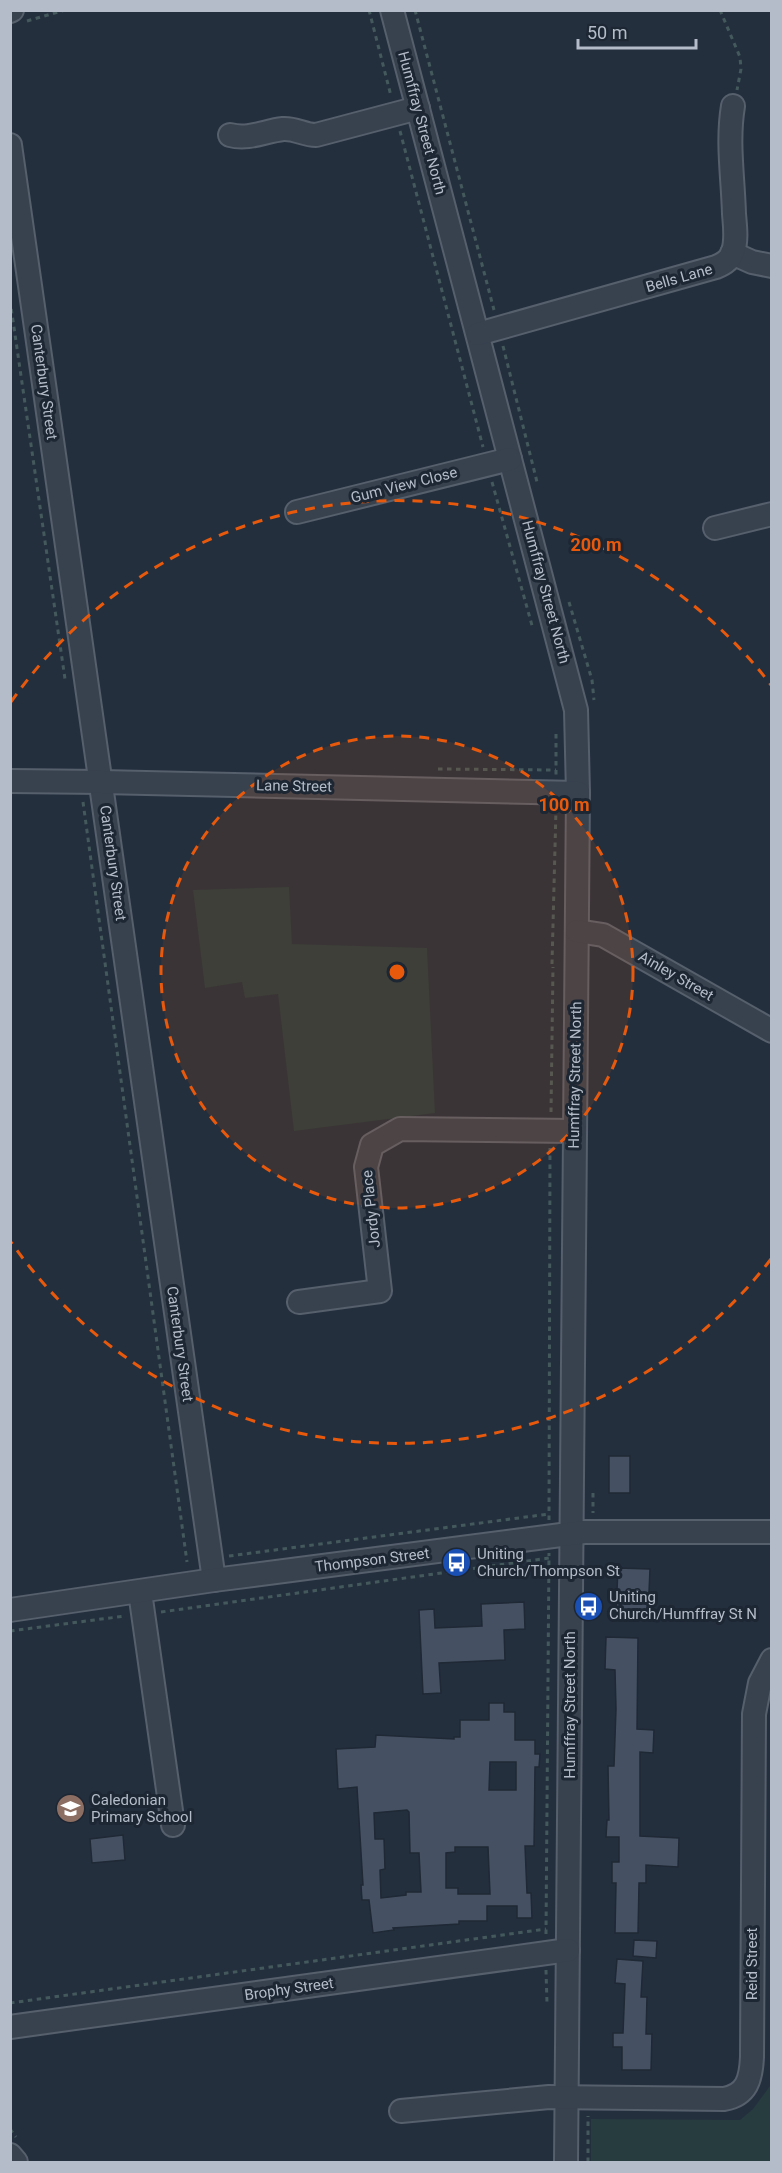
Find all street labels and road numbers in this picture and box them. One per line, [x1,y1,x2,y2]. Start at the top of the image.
street label: Humffray Street North [394,49,450,197]
street label: Bells Lane [644,260,714,296]
street label: Canterbury Street [27,323,61,441]
street label: Gum View Close [349,463,459,507]
street label: Humffray Street North [518,518,574,666]
street label: Lane Street [256,776,332,796]
street label: Canterbury Street [96,804,130,922]
street label: Ainley Street [635,947,717,1005]
street label: Humffray Street North [565,1001,585,1149]
street label: Jordy Place [358,1169,384,1249]
street label: Canterbury Street [163,1285,197,1403]
street label: Thompson Street [314,1544,430,1576]
street label: Humffray Street North [561,1631,579,1779]
street label: Reid Street [743,1928,761,2000]
street label: Brophy Street [243,1974,335,2004]

